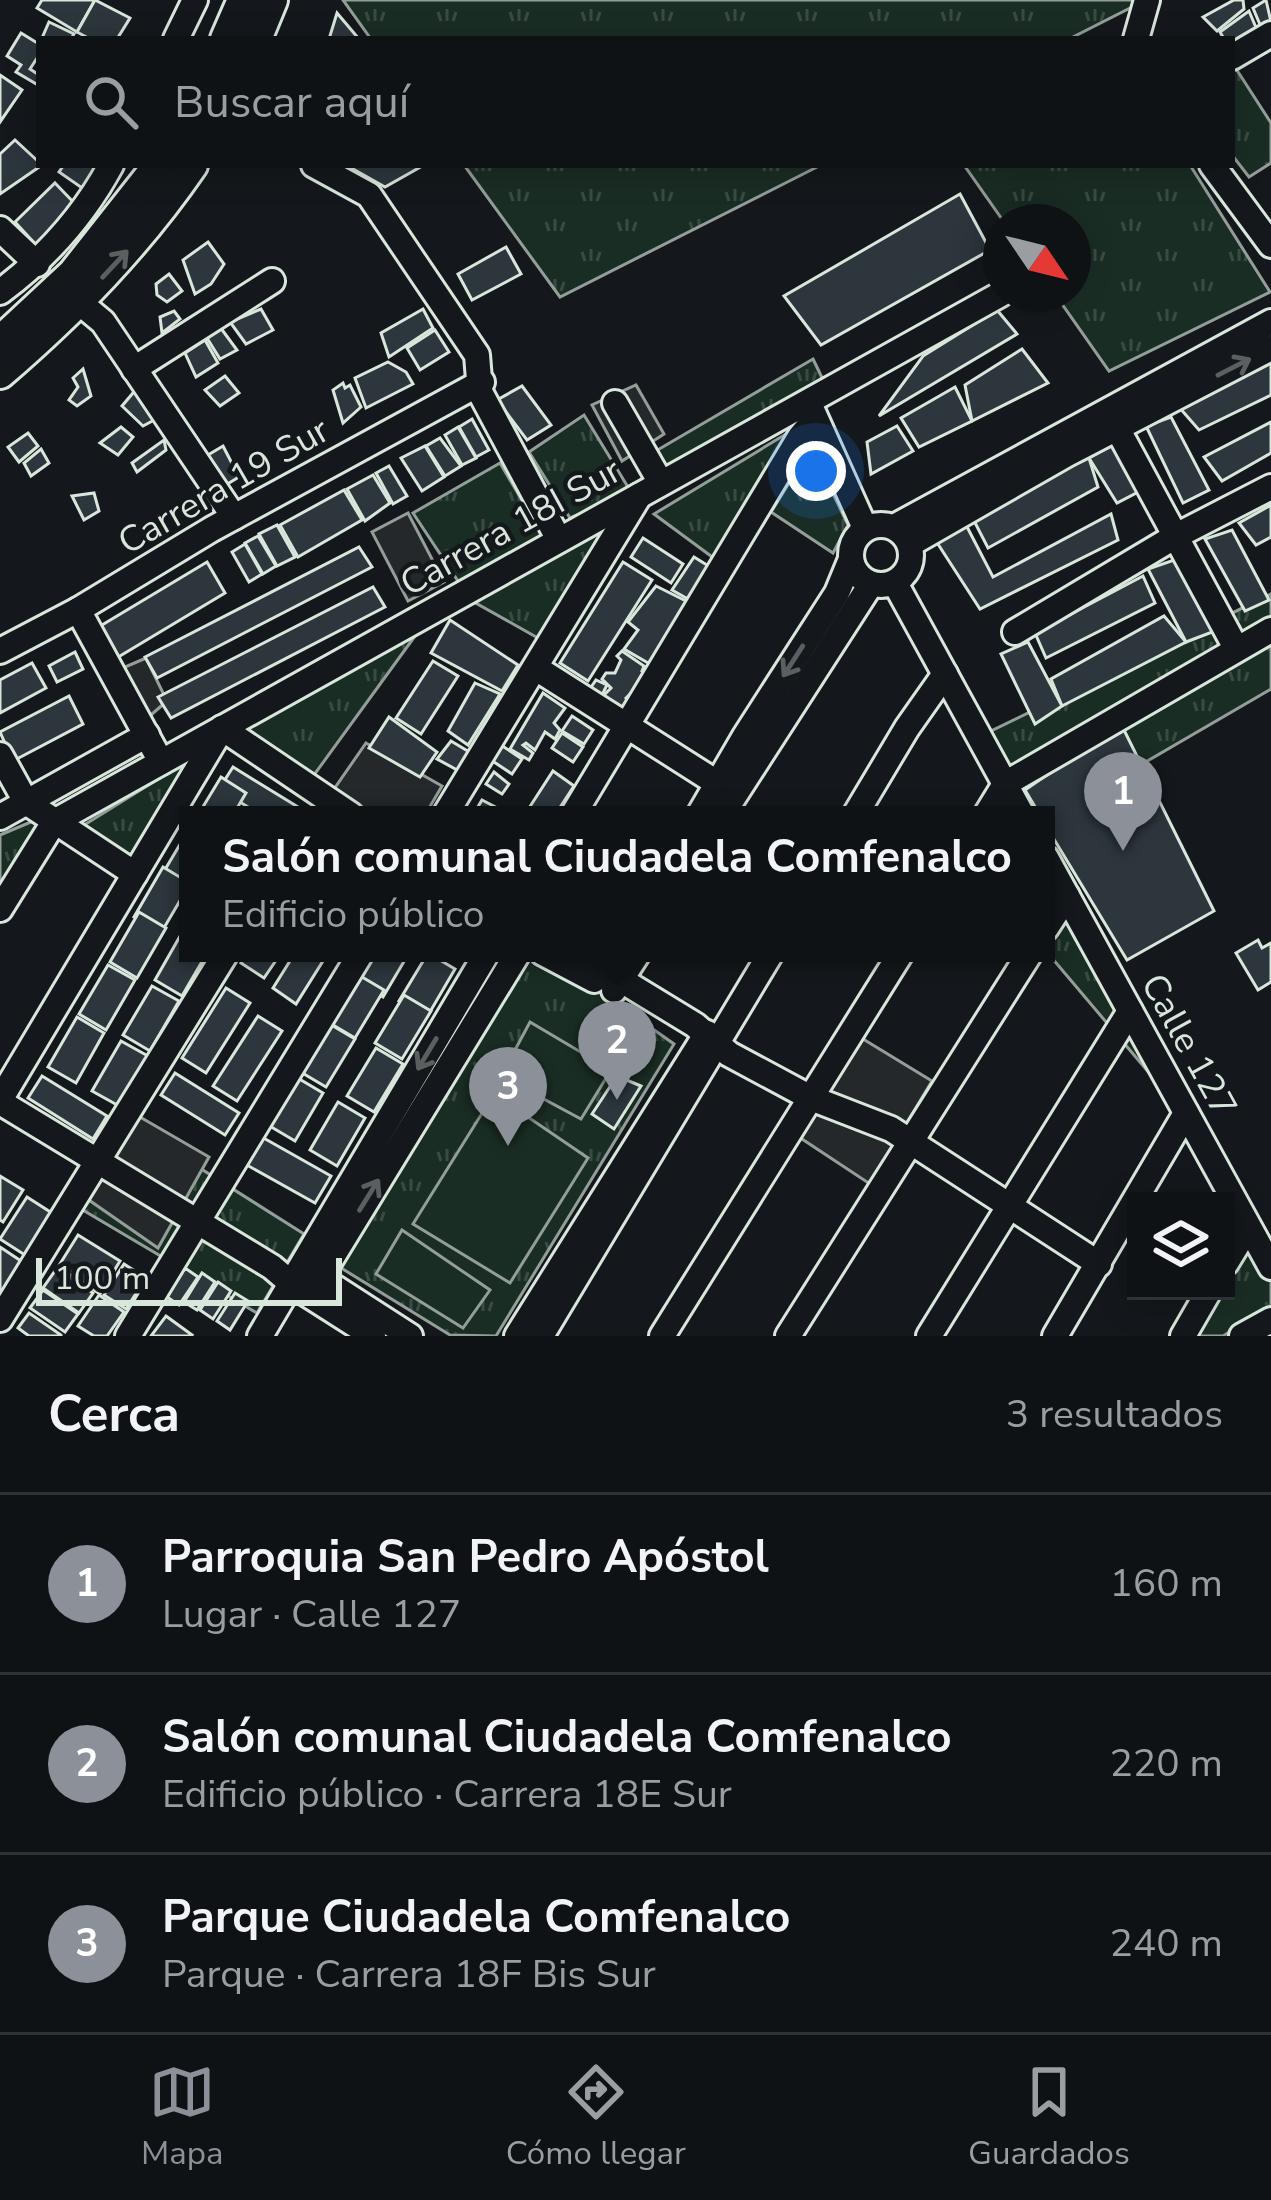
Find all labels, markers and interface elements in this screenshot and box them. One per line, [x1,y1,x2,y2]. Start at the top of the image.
search box [36,36,1235,168]
icon: search [78,69,144,135]
text: Buscar aquí [174,72,409,133]
north arrow [983,204,1091,312]
one-way arrow [101,250,129,280]
one-way arrow [1216,355,1251,378]
street label: Carrera 19 Sur [109,406,338,567]
your location [786,441,846,501]
street label: Carrera 18I Sur [392,446,630,608]
one-way arrow [781,643,805,677]
pin: 1 [1084,752,1162,851]
popup [179,806,1055,962]
text: Salón comunal Ciudadela Comfenalco [222,827,1012,888]
text: Edificio público [222,888,484,941]
street label: Calle 127 [1129,965,1248,1126]
pin: 2 [578,1001,656,1100]
one-way arrow [415,1036,439,1070]
pin: 3 [469,1047,547,1146]
one-way arrow [357,1179,381,1213]
map controls [1127,1192,1235,1300]
button: layers [1127,1192,1235,1300]
scale bar [36,1252,342,1305]
text: 100 m [54,1256,150,1301]
text: Cerca [48,1379,180,1449]
text: 3 resultados [1006,1388,1223,1441]
text: Parroquia San Pedro Apóstol [162,1527,769,1588]
text: 1 [75,1557,99,1610]
text: 160 m [1109,1557,1223,1610]
text: Lugar · Calle 127 [162,1588,461,1641]
text: Salón comunal Ciudadela Comfenalco [162,1707,952,1768]
text: 2 [75,1737,99,1790]
text: 220 m [1109,1737,1223,1790]
text: Edificio público · Carrera 18E Sur [162,1768,732,1821]
text: Parque Ciudadela Comfenalco [162,1887,790,1948]
text: 3 [75,1917,99,1970]
text: 240 m [1109,1917,1223,1970]
text: Parque · Carrera 18F Bis Sur [162,1948,656,2001]
tab: Mapa [141,2059,224,2176]
tab: Cómo llegar [506,2059,686,2176]
tab: Guardados [968,2059,1130,2176]

